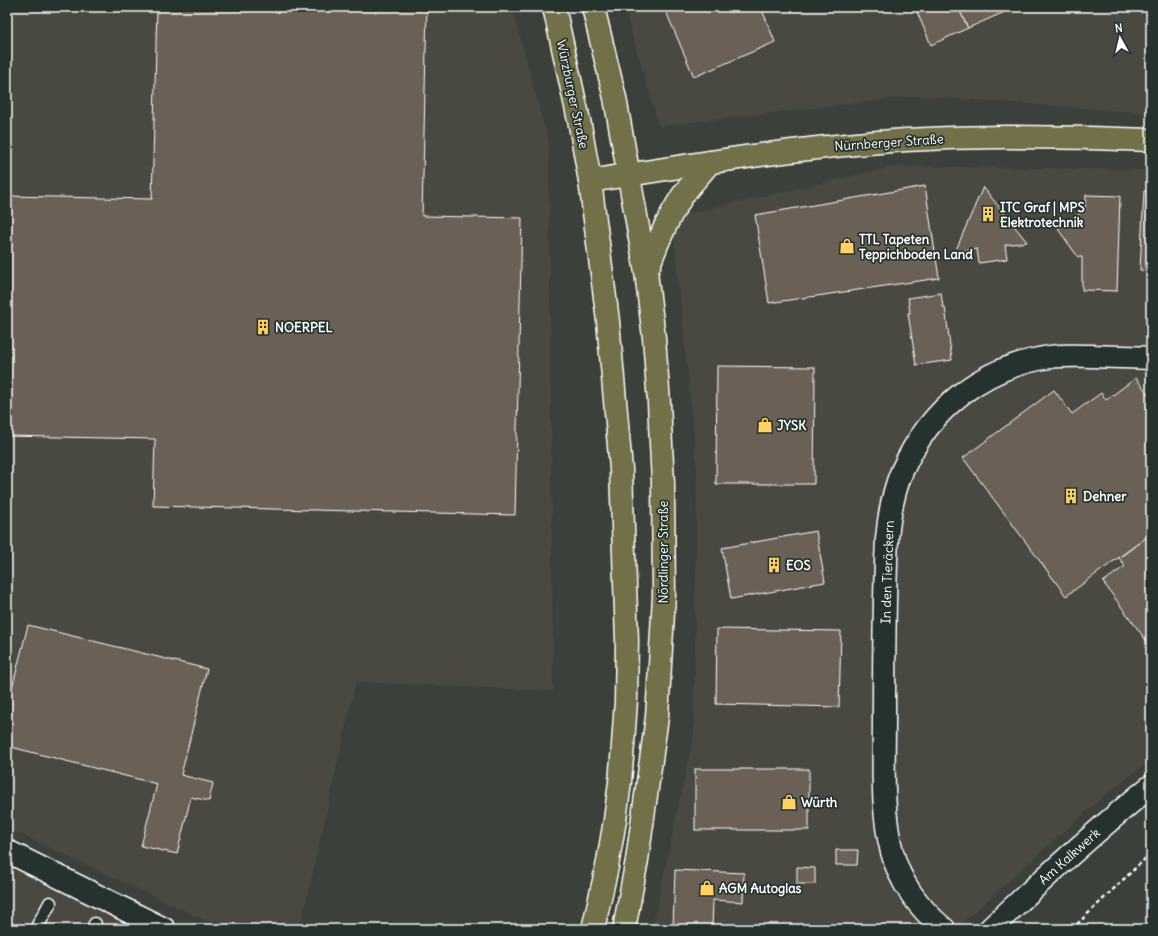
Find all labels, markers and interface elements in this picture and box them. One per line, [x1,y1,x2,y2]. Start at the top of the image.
north arrow [1100,18,1140,58]
text: N [1114,21,1123,36]
street label: Würzburger Straße [553,38,592,150]
street label: Nürnberger Straße [834,130,944,155]
place label: ITC Graf | MPS Elektrotechnik [1000,199,1085,231]
building icon: ITC Graf | MPS Elektrotechnik [979,205,997,223]
place label: TTL Tapeten Teppichboden Land [859,231,973,263]
shop icon: TTL Tapeten Teppichboden Land [838,237,856,255]
building icon: NOERPEL [254,318,272,336]
place label: NOERPEL [275,319,333,336]
shop icon: JYSK [756,416,774,434]
place label: JYSK [777,417,807,434]
building icon: Dehner [1062,487,1080,505]
place label: Dehner [1083,488,1127,505]
street label: Nördlinger Straße [655,500,672,604]
street label: In den Tieräckern [877,519,898,624]
building icon: EOS [765,556,783,574]
place label: EOS [786,557,811,574]
shop icon: Würth [780,793,798,811]
place label: Würth [801,794,838,811]
street label: Am Kalkwerk [1035,824,1104,888]
shop icon: AGM Autoglas [698,879,716,897]
place label: AGM Autoglas [719,880,802,897]

